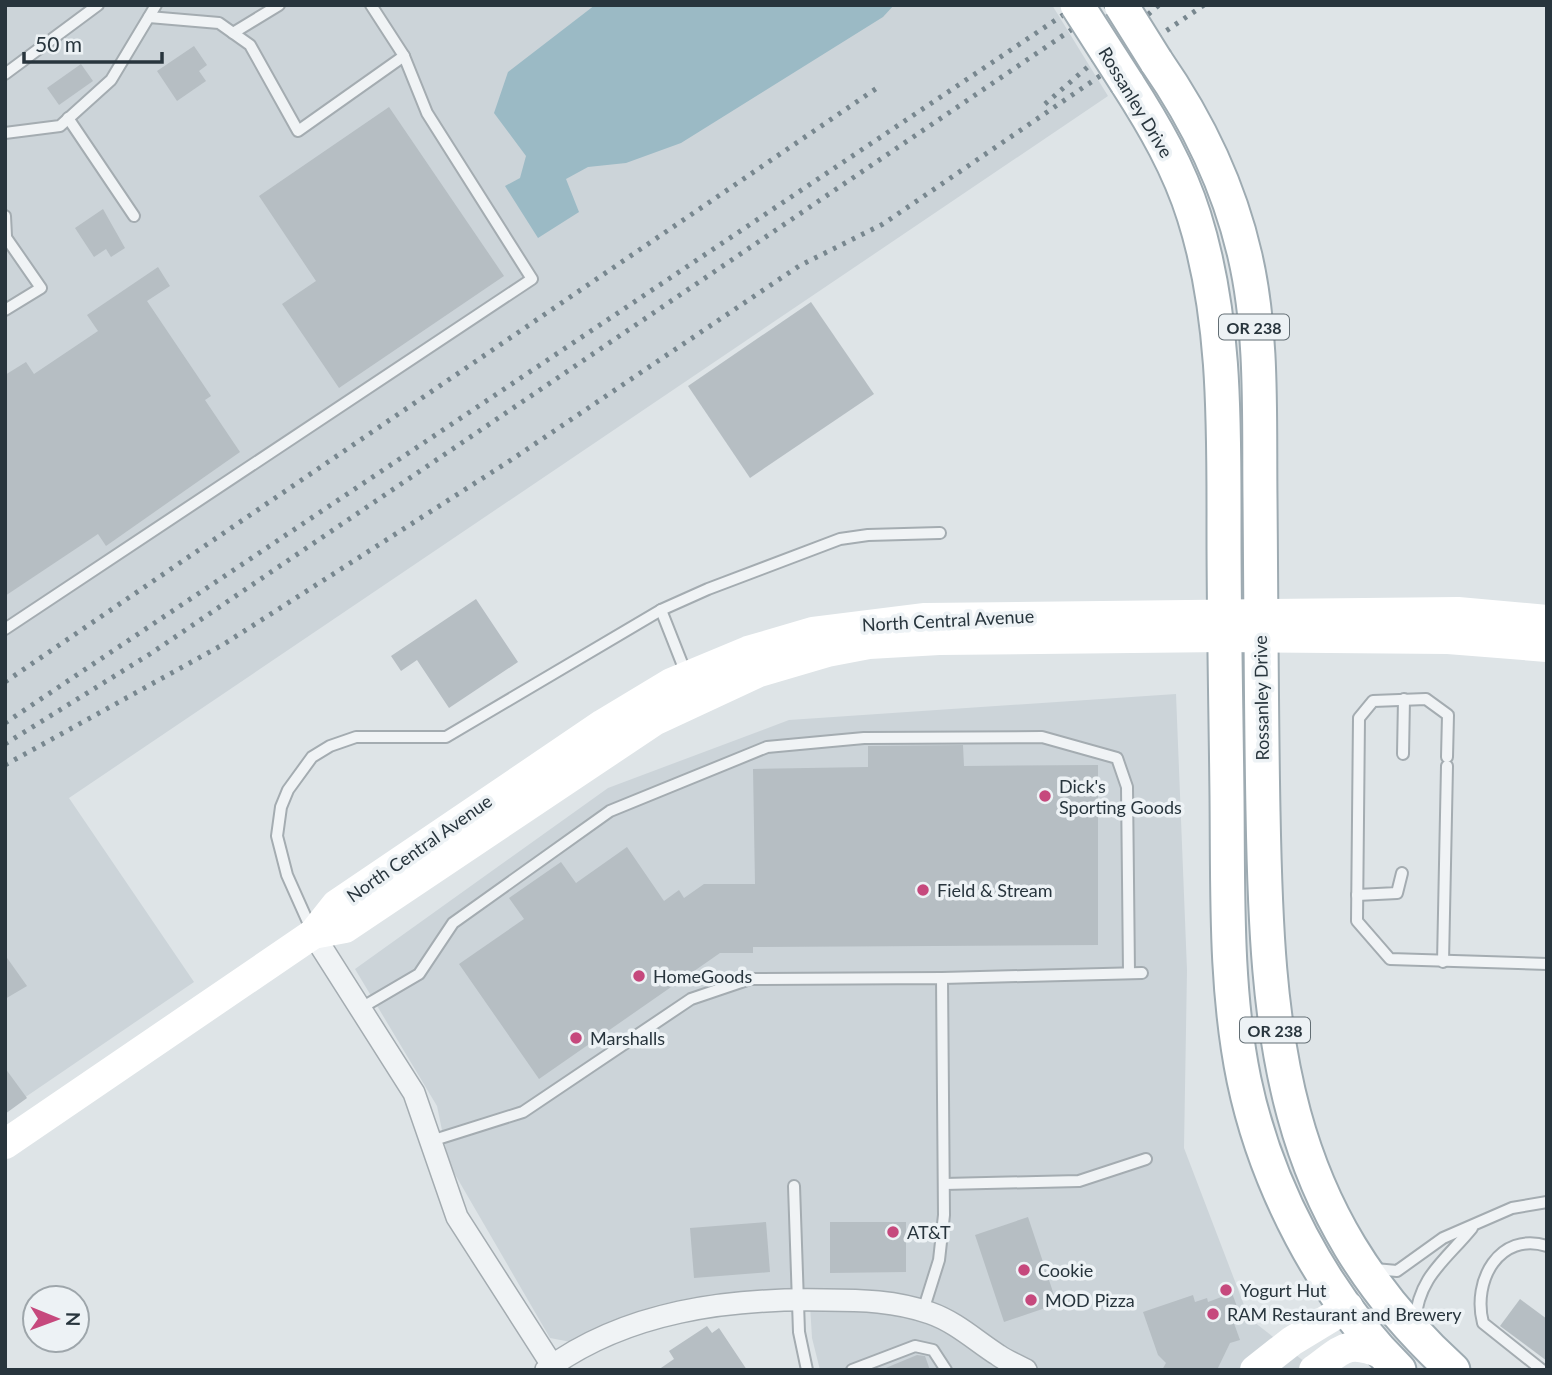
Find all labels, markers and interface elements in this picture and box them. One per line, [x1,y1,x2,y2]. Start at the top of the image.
scale bar [24,21,163,65]
text: 50 m [35,31,82,56]
street label: Rossanley Drive [1094,43,1178,161]
road number: OR 238 [1219,314,1289,340]
street label: North Central Avenue [861,605,1035,635]
street label: Rossanley Drive [1249,635,1273,761]
place label: Dick's Sporting Goods [1059,775,1182,818]
marker: Dick's Sporting Goods [1037,788,1053,804]
street label: North Central Avenue [342,790,496,906]
place label: Field & Stream [937,879,1053,901]
marker: Field & Stream [915,882,931,898]
place label: HomeGoods [653,965,752,987]
marker: HomeGoods [631,968,647,984]
road number: OR 238 [1240,1018,1310,1042]
place label: Marshalls [590,1027,665,1049]
marker: Marshalls [568,1030,584,1046]
place label: AT&T [907,1221,951,1243]
marker: AT&T [885,1224,901,1240]
place label: Cookie [1038,1259,1093,1281]
marker: Cookie [1016,1262,1032,1278]
place label: Yogurt Hut [1240,1279,1327,1301]
marker: Yogurt Hut [1218,1282,1234,1298]
north arrow [21,1284,91,1354]
place label: MOD Pizza [1045,1289,1135,1311]
marker: MOD Pizza [1023,1292,1039,1308]
place label: RAM Restaurant and Brewery [1227,1303,1462,1325]
marker: RAM Restaurant and Brewery [1205,1306,1221,1322]
text: N [62,1312,85,1327]

